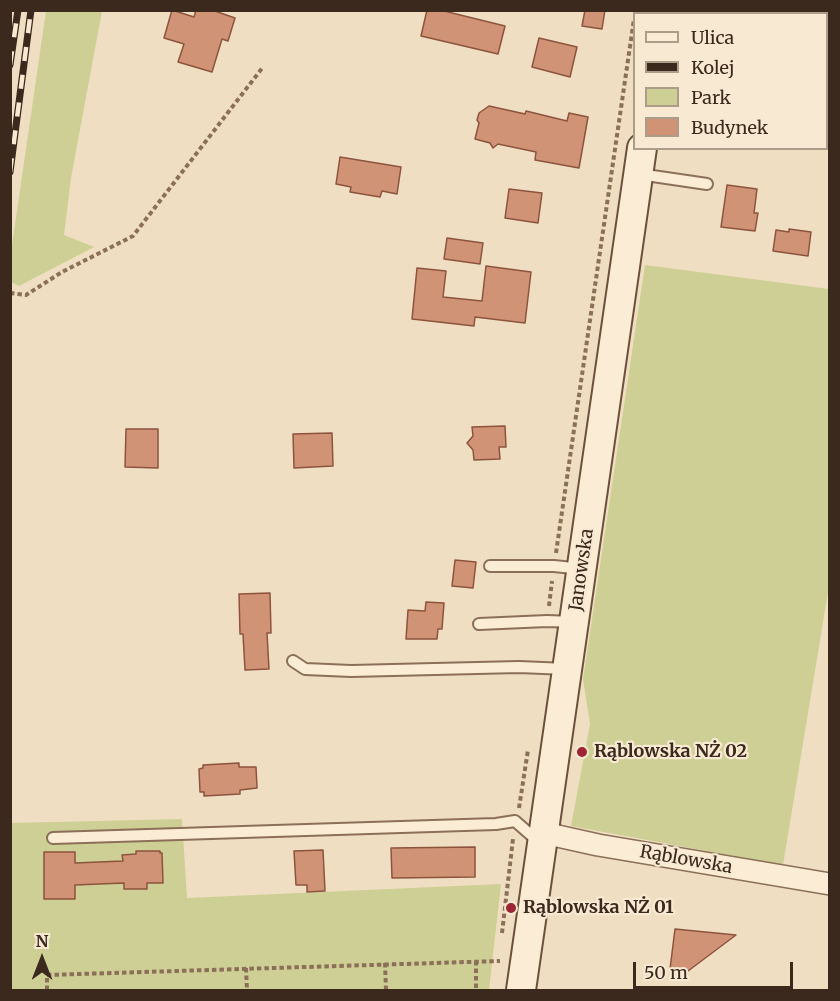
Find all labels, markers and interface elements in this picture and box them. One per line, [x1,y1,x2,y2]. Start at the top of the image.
legend [633,12,828,150]
text: Ulica [691,26,734,49]
text: Kolej [691,56,735,79]
text: Park [691,86,731,109]
text: Budynek [691,116,768,139]
street label: Janowska [566,527,598,613]
place label: Rąblowska NŻ 02 [594,741,747,763]
marker: Rąblowska NŻ 02 [575,745,589,759]
street label: Rąblowska [638,841,734,879]
place label: Rąblowska NŻ 01 [523,897,674,919]
marker: Rąblowska NŻ 01 [504,901,518,915]
north arrow [12,929,72,989]
text: N [36,931,48,951]
scale bar [636,950,796,988]
text: 50 m [644,961,688,984]

